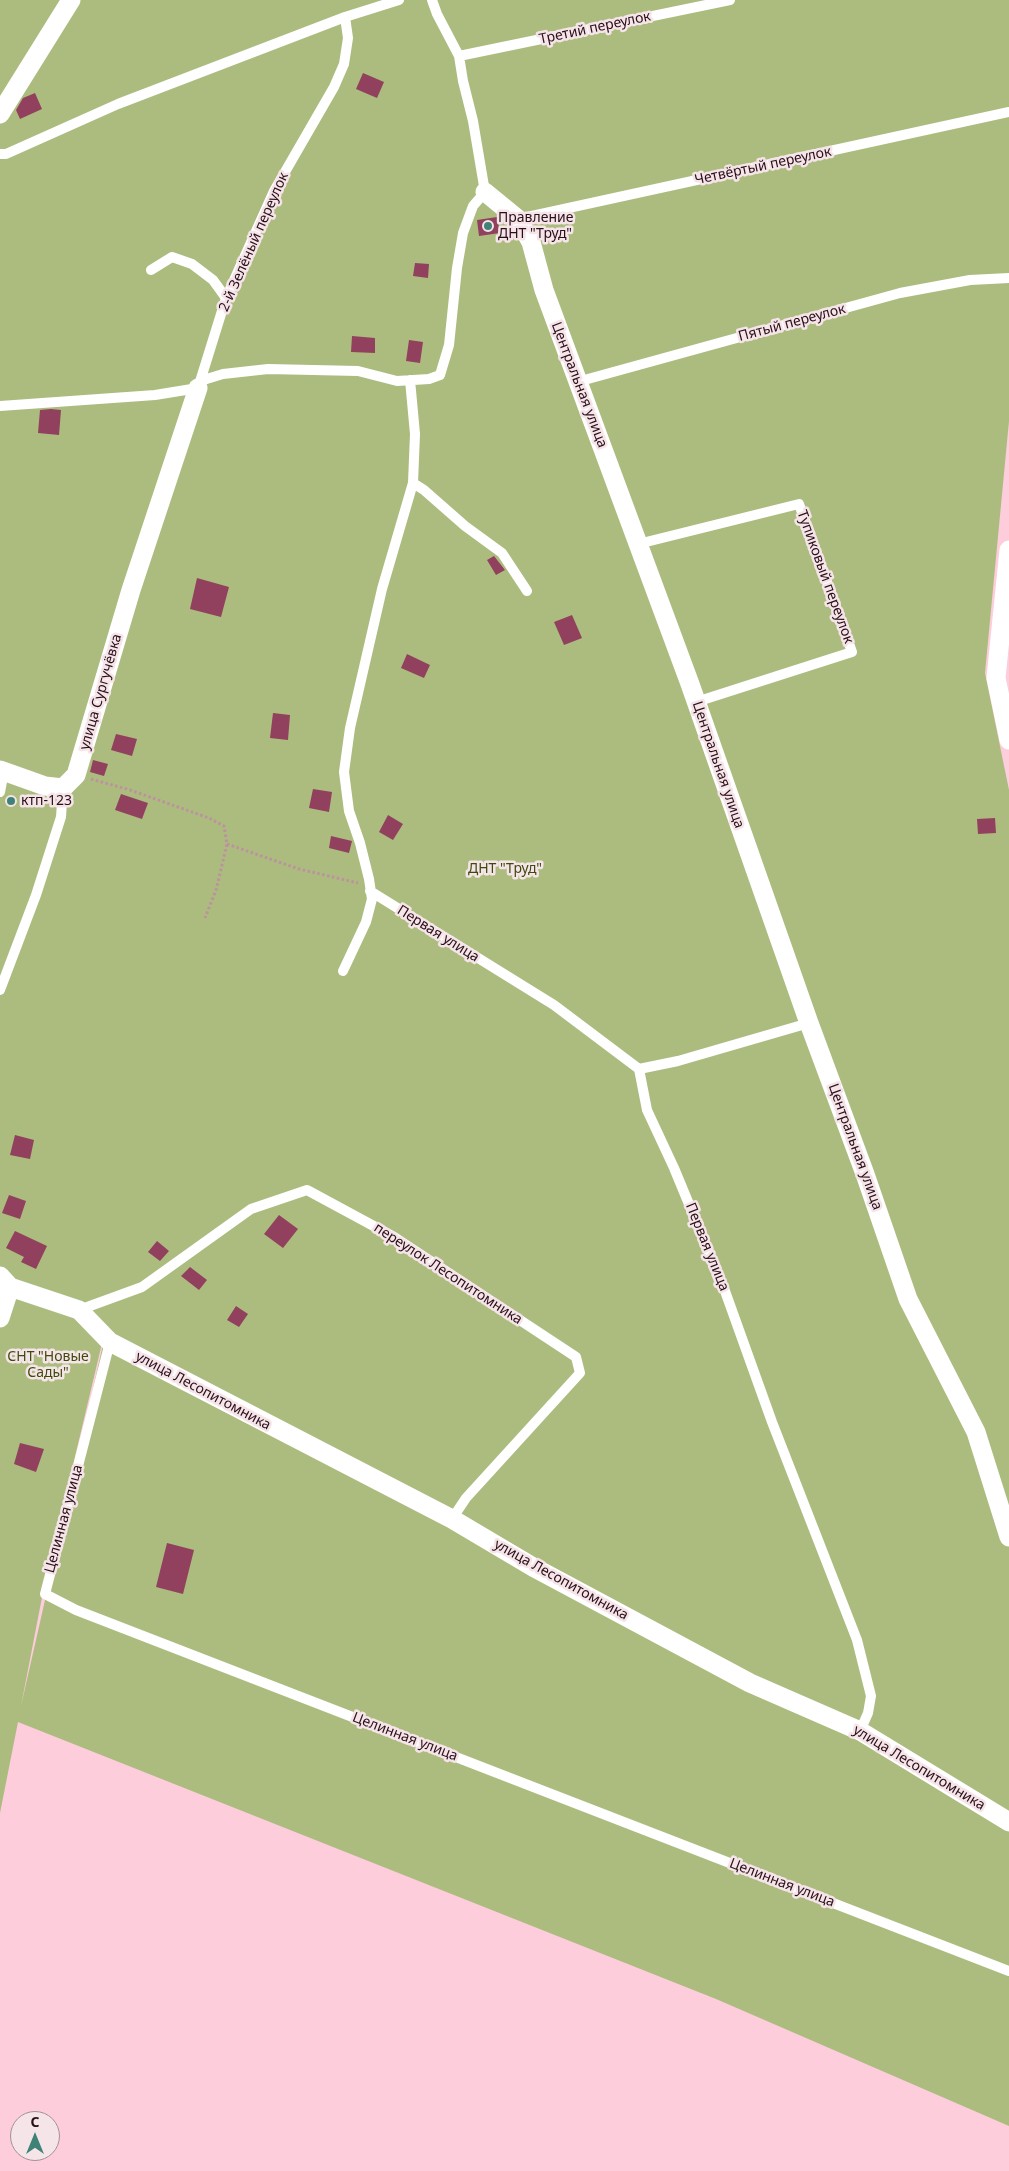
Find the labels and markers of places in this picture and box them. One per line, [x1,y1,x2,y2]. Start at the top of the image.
place label: Правление ДНТ "Труд" [498,210,573,242]
marker: Правление ДНТ "Труд" [482,220,494,232]
place label: ктп-123 [21,793,72,809]
marker: ктп-123 [5,795,17,807]

